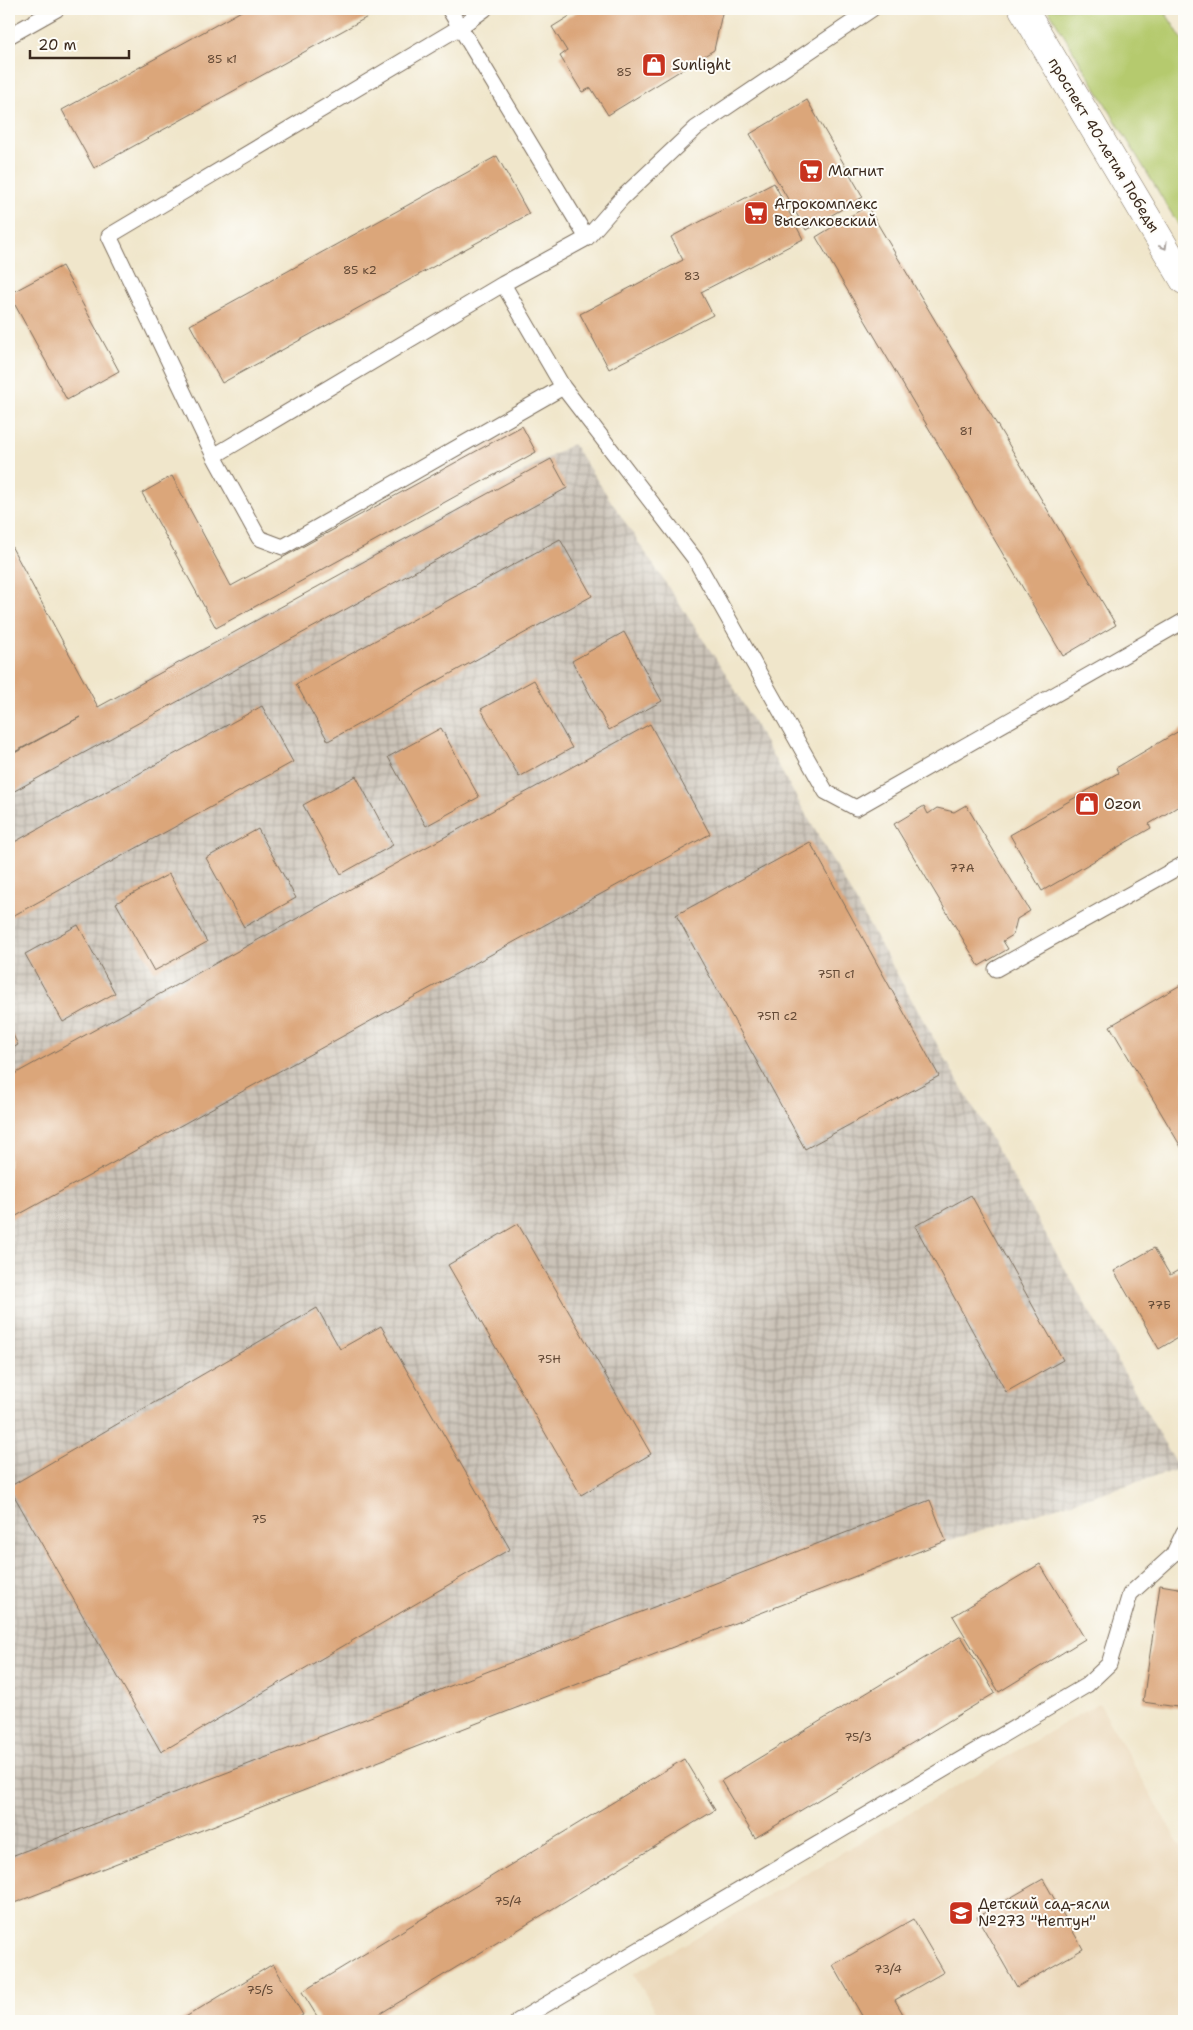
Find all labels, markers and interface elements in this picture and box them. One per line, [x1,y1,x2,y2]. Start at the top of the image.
scale bar [30,28,129,60]
text: 20 m [38,35,77,55]
house number: 85 к1 [207,51,237,67]
shop icon: Sunlight [641,52,667,78]
street label: проспект 40-летия Победы [1044,54,1164,236]
place label: Sunlight [672,55,731,75]
house number: 85 [616,64,632,80]
supermarket icon: Магнит [798,158,824,184]
place label: Магнит [828,161,884,181]
place label: Агрокомплекс Выселковский [774,194,878,231]
supermarket icon: Агрокомплекс Выселковский [743,200,769,226]
one-way arrow [1158,241,1168,250]
house number: 85 к2 [343,262,377,278]
house number: 83 [684,268,700,284]
house number: 81 [960,423,972,439]
shop icon: Ozon [1074,791,1100,817]
place label: Ozon [1104,794,1141,814]
house number: 77А [950,860,975,876]
house number: 75П с1 [817,966,855,982]
house number: 75П с2 [756,1008,798,1024]
house number: 77Б [1147,1297,1171,1313]
house number: 75Н [537,1351,561,1367]
house number: 75 [251,1511,267,1527]
house number: 75/3 [844,1729,872,1745]
house number: 75/4 [494,1893,522,1909]
place label: Детский сад-ясли №273 "Нептун" [978,1894,1110,1931]
school or university icon: Детский сад-ясли №273 "Нептун" [948,1900,974,1926]
house number: 73/4 [874,1961,902,1977]
house number: 75/5 [247,1982,273,1998]

